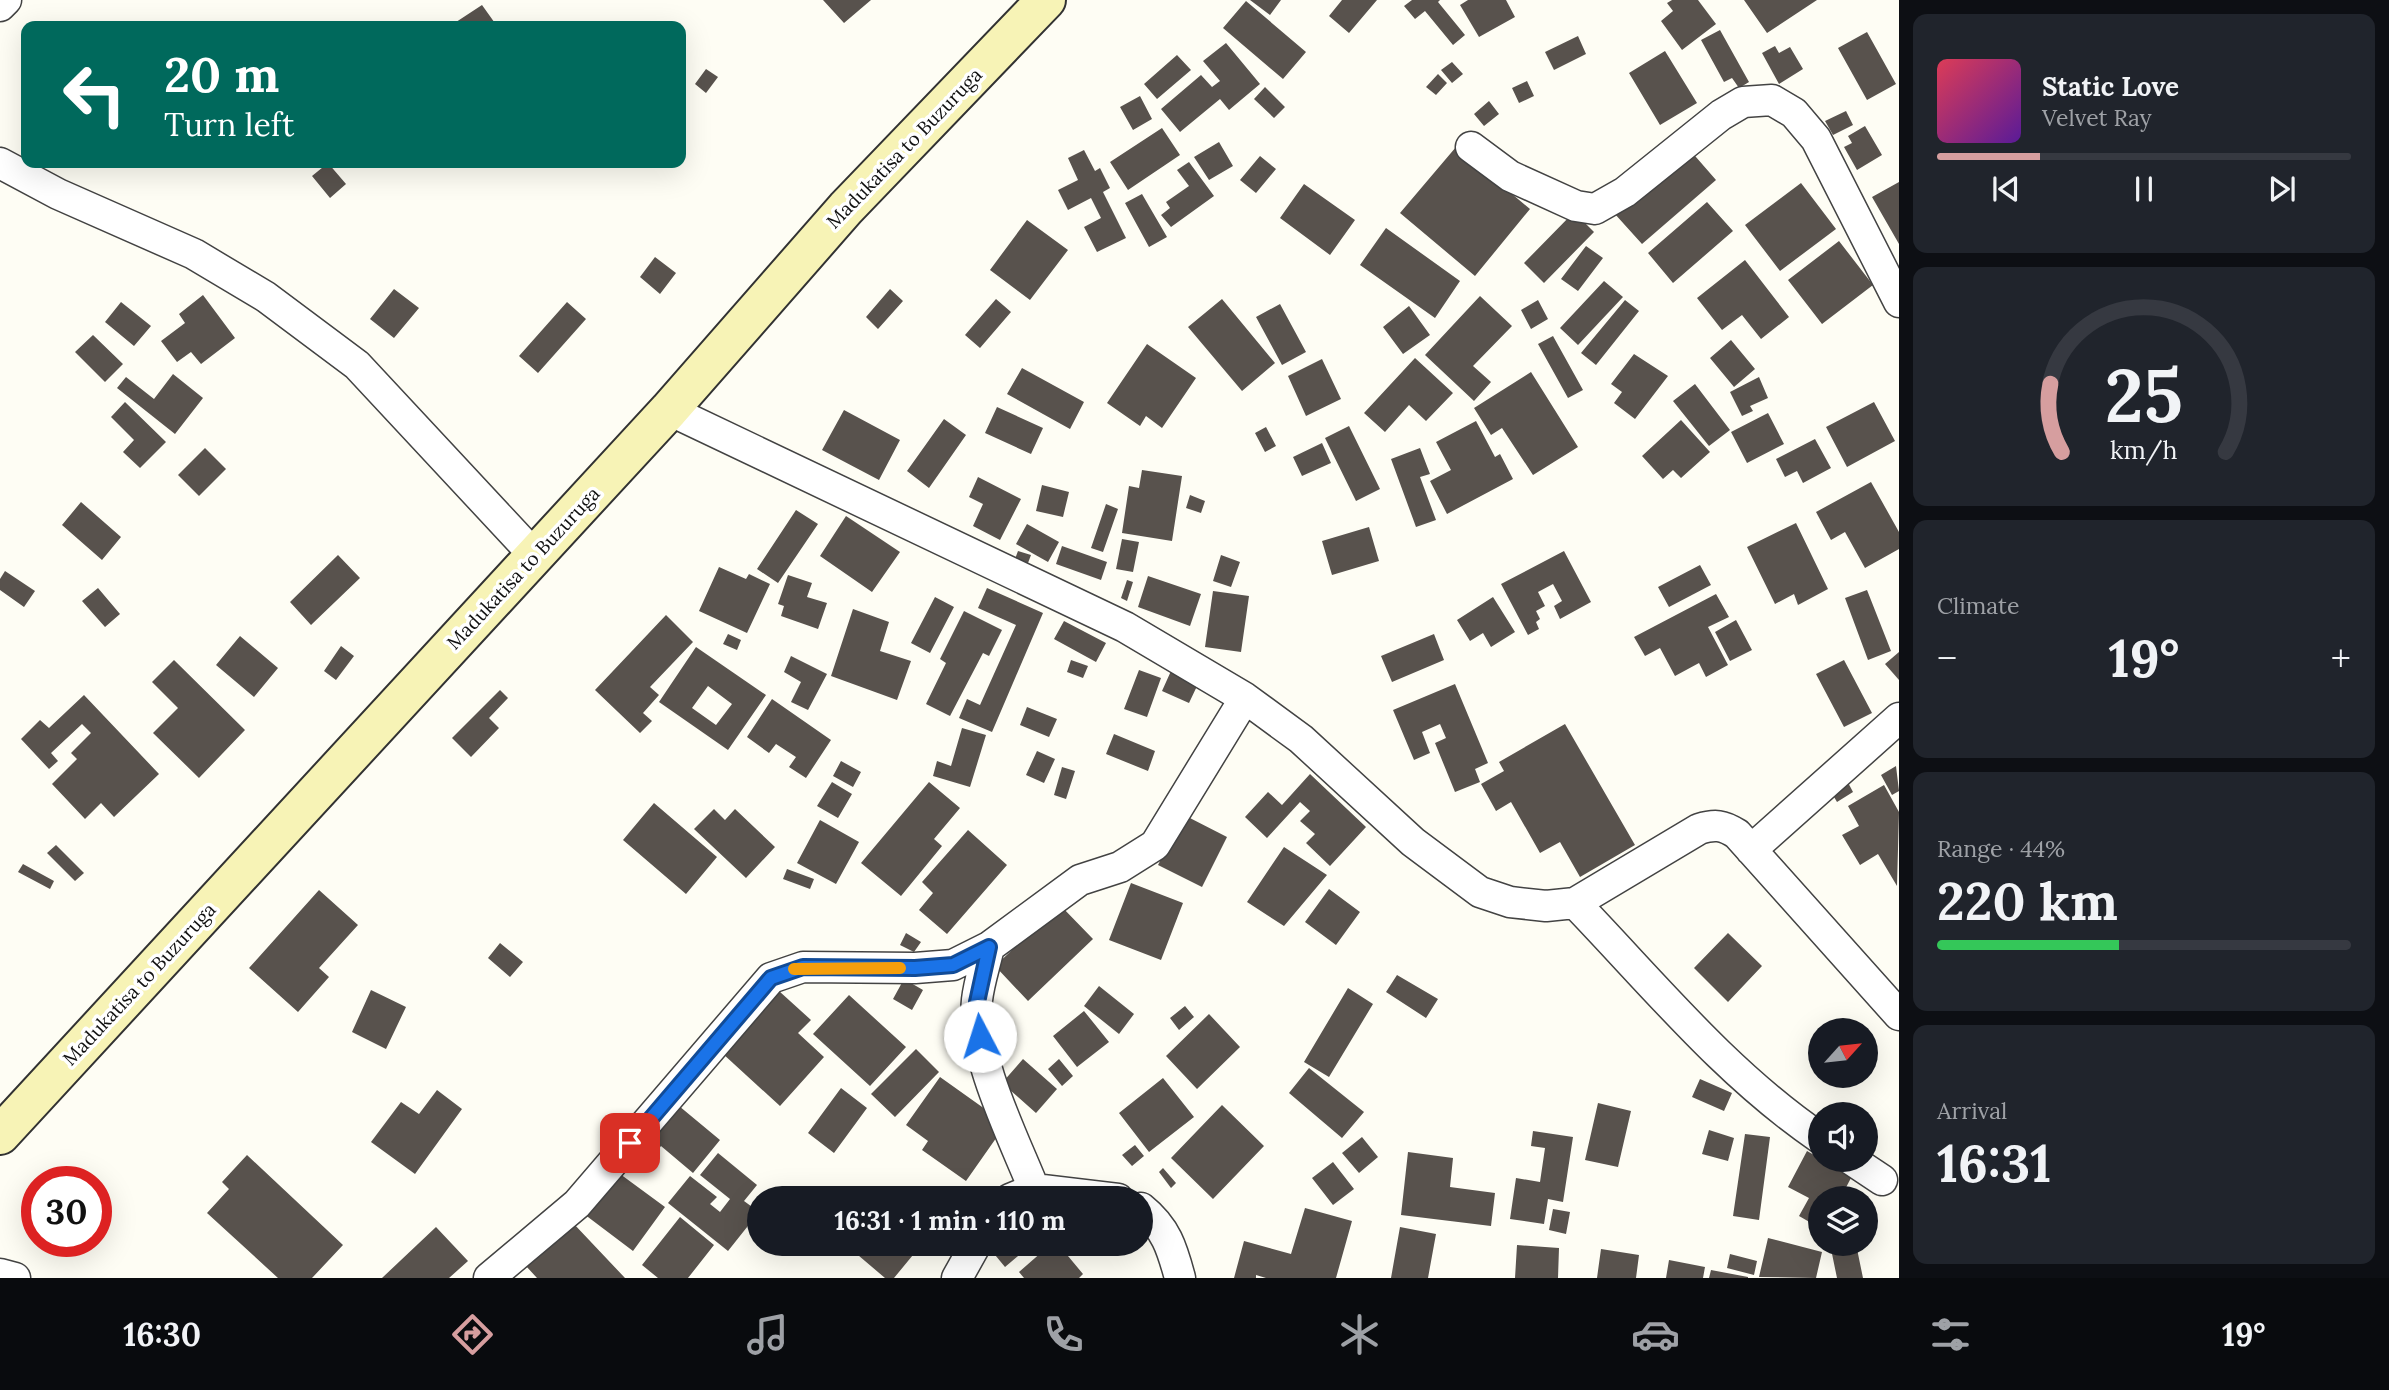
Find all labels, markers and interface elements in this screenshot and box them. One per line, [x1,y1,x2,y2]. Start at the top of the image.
text: 20 m [164,43,279,105]
icon: left [49,49,140,140]
street label: Madukatisa to Buzuruga [821,63,987,233]
text: Static Love [2042,70,2179,103]
text: Velvet Ray [2042,103,2152,132]
text: Turn left [164,104,294,145]
icon: previous [1987,170,2025,208]
icon: pause [2125,170,2163,208]
icon: next [2263,170,2301,208]
text: 25 [2105,350,2183,443]
text: km/h [2110,434,2178,466]
street label: Madukatisa to Buzuruga [441,482,605,654]
text: Climate [1937,591,2019,620]
text: 19° [2109,625,2179,691]
text: − [1937,634,1957,682]
text: + [2331,634,2351,682]
text: Range · 44% [1937,834,2065,863]
text: 220 km [1937,868,2118,934]
street label: Madukatisa to Buzuruga [57,898,221,1070]
position arrow [943,999,1017,1073]
north arrow [1808,1018,1878,1088]
map controls [1808,1018,1878,1256]
text: Arrival [1937,1096,2007,1125]
button: sound [1808,1102,1878,1172]
pin [600,1113,660,1173]
icon: arrive [611,1124,649,1162]
text: 16:31 [1937,1130,2051,1196]
speed limit sign: 30 [21,1166,112,1257]
button: layers [1808,1186,1878,1256]
text: 16:31 · 1 min · 110 m [834,1204,1066,1237]
icon: directions [448,1310,497,1359]
icon: music [743,1310,792,1359]
icon: phone [1039,1310,1088,1359]
icon: climate [1335,1310,1384,1359]
icon: car [1631,1310,1680,1359]
icon: filters [1926,1310,1975,1359]
text: 16:30 [123,1314,201,1355]
text: 19° [2222,1314,2266,1355]

